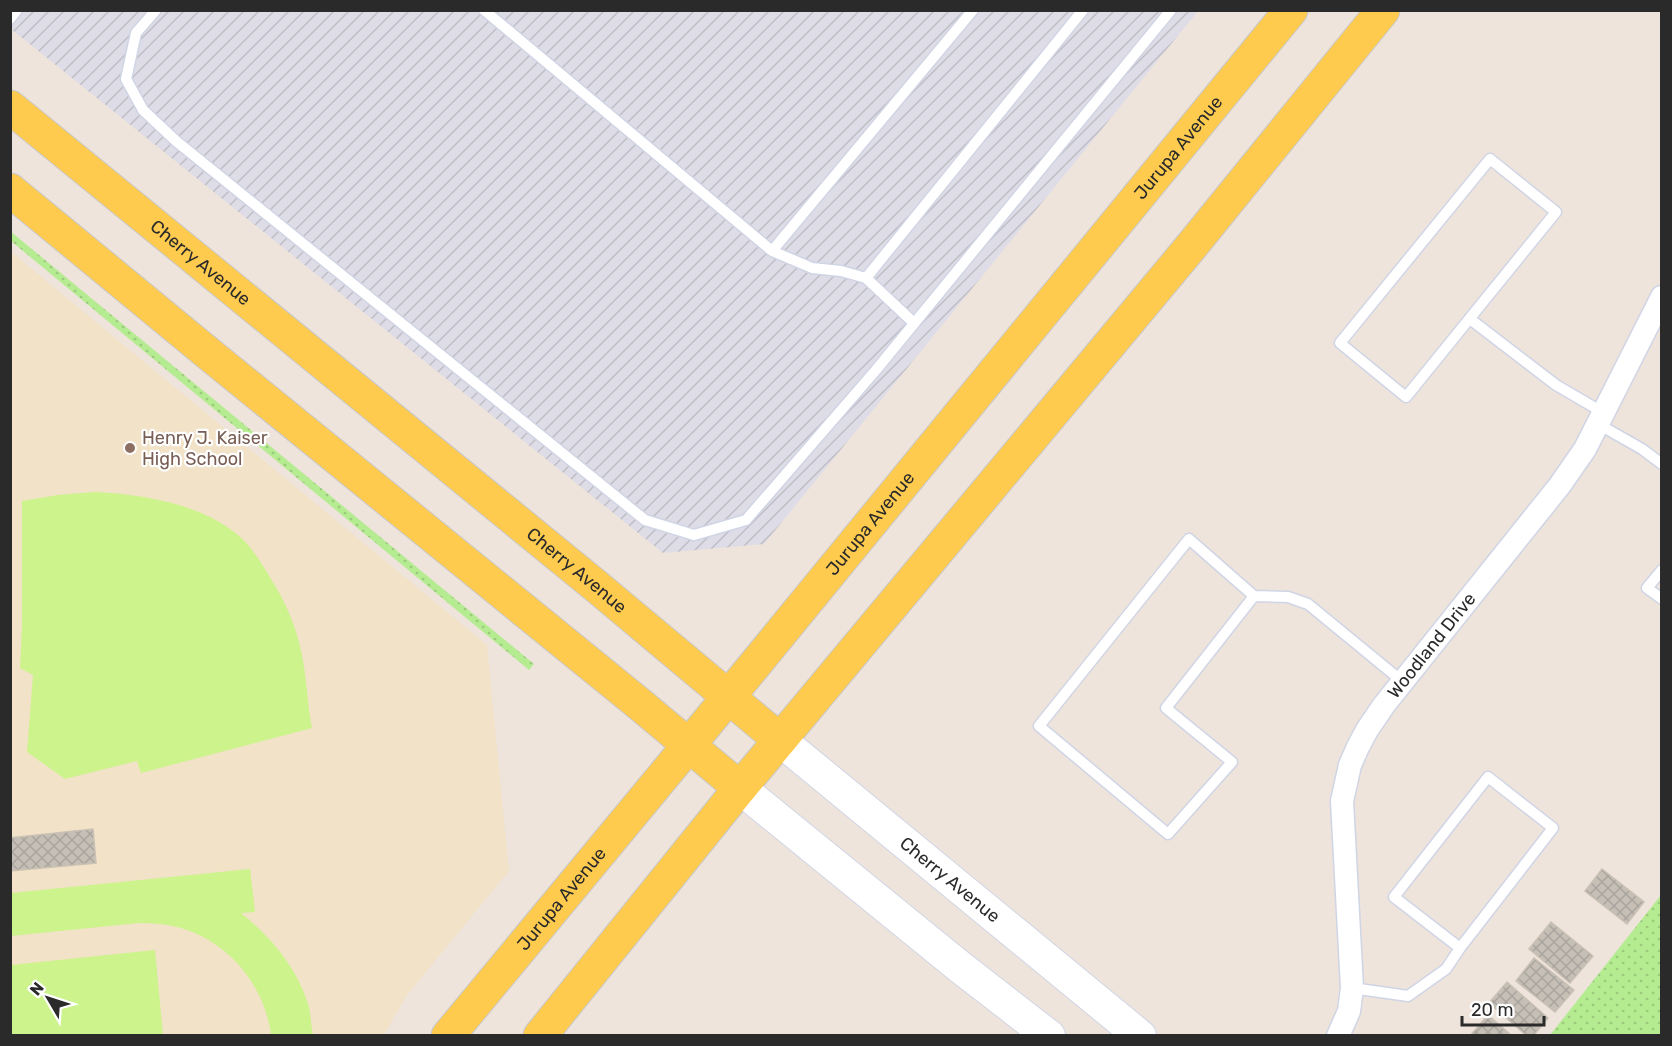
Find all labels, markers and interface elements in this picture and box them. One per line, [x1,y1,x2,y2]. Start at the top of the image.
street label: Jurupa Avenue [1129,91,1227,204]
street label: Cherry Avenue [146,215,255,310]
place label: Henry J. Kaiser High School [142,427,268,470]
marker: Henry J. Kaiser High School [123,441,137,455]
street label: Jurupa Avenue [821,467,919,580]
street label: Cherry Avenue [522,523,631,618]
street label: Woodland Drive [1383,588,1481,703]
street label: Cherry Avenue [895,832,1005,927]
street label: Jurupa Avenue [512,843,611,955]
north arrow [18,968,78,1028]
text: N [26,978,48,999]
scale bar [1462,989,1544,1027]
text: 20 m [1471,999,1513,1021]

